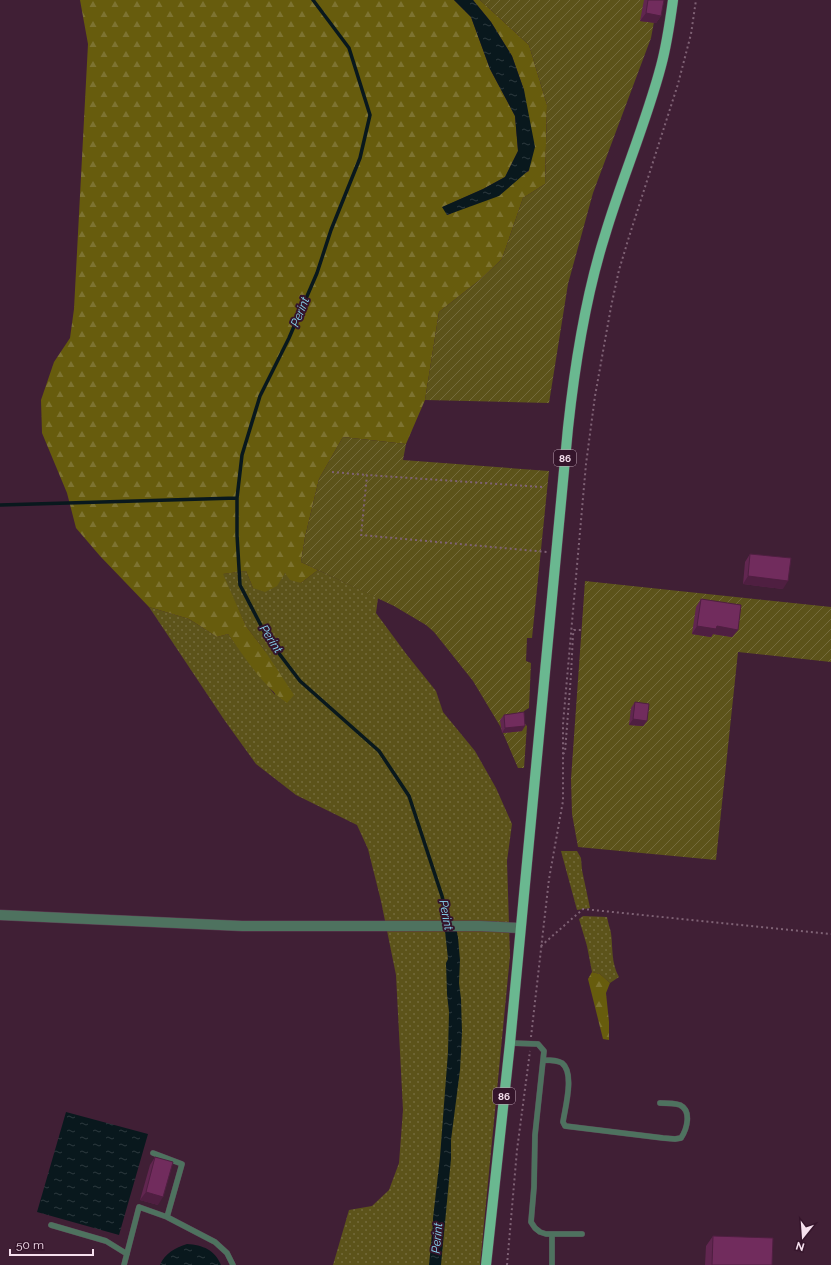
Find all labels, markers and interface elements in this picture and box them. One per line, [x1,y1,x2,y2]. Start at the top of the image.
water label: Perint [288,295,312,329]
road number: 86 [554,450,576,466]
water label: Perint [257,622,285,656]
water label: Perint [436,899,456,932]
road number: 86 [493,1088,515,1104]
north arrow [783,1217,823,1257]
water label: Perint [429,1222,445,1254]
scale bar [10,1231,93,1257]
text: 50 m [16,1238,44,1252]
text: N [794,1239,806,1254]

